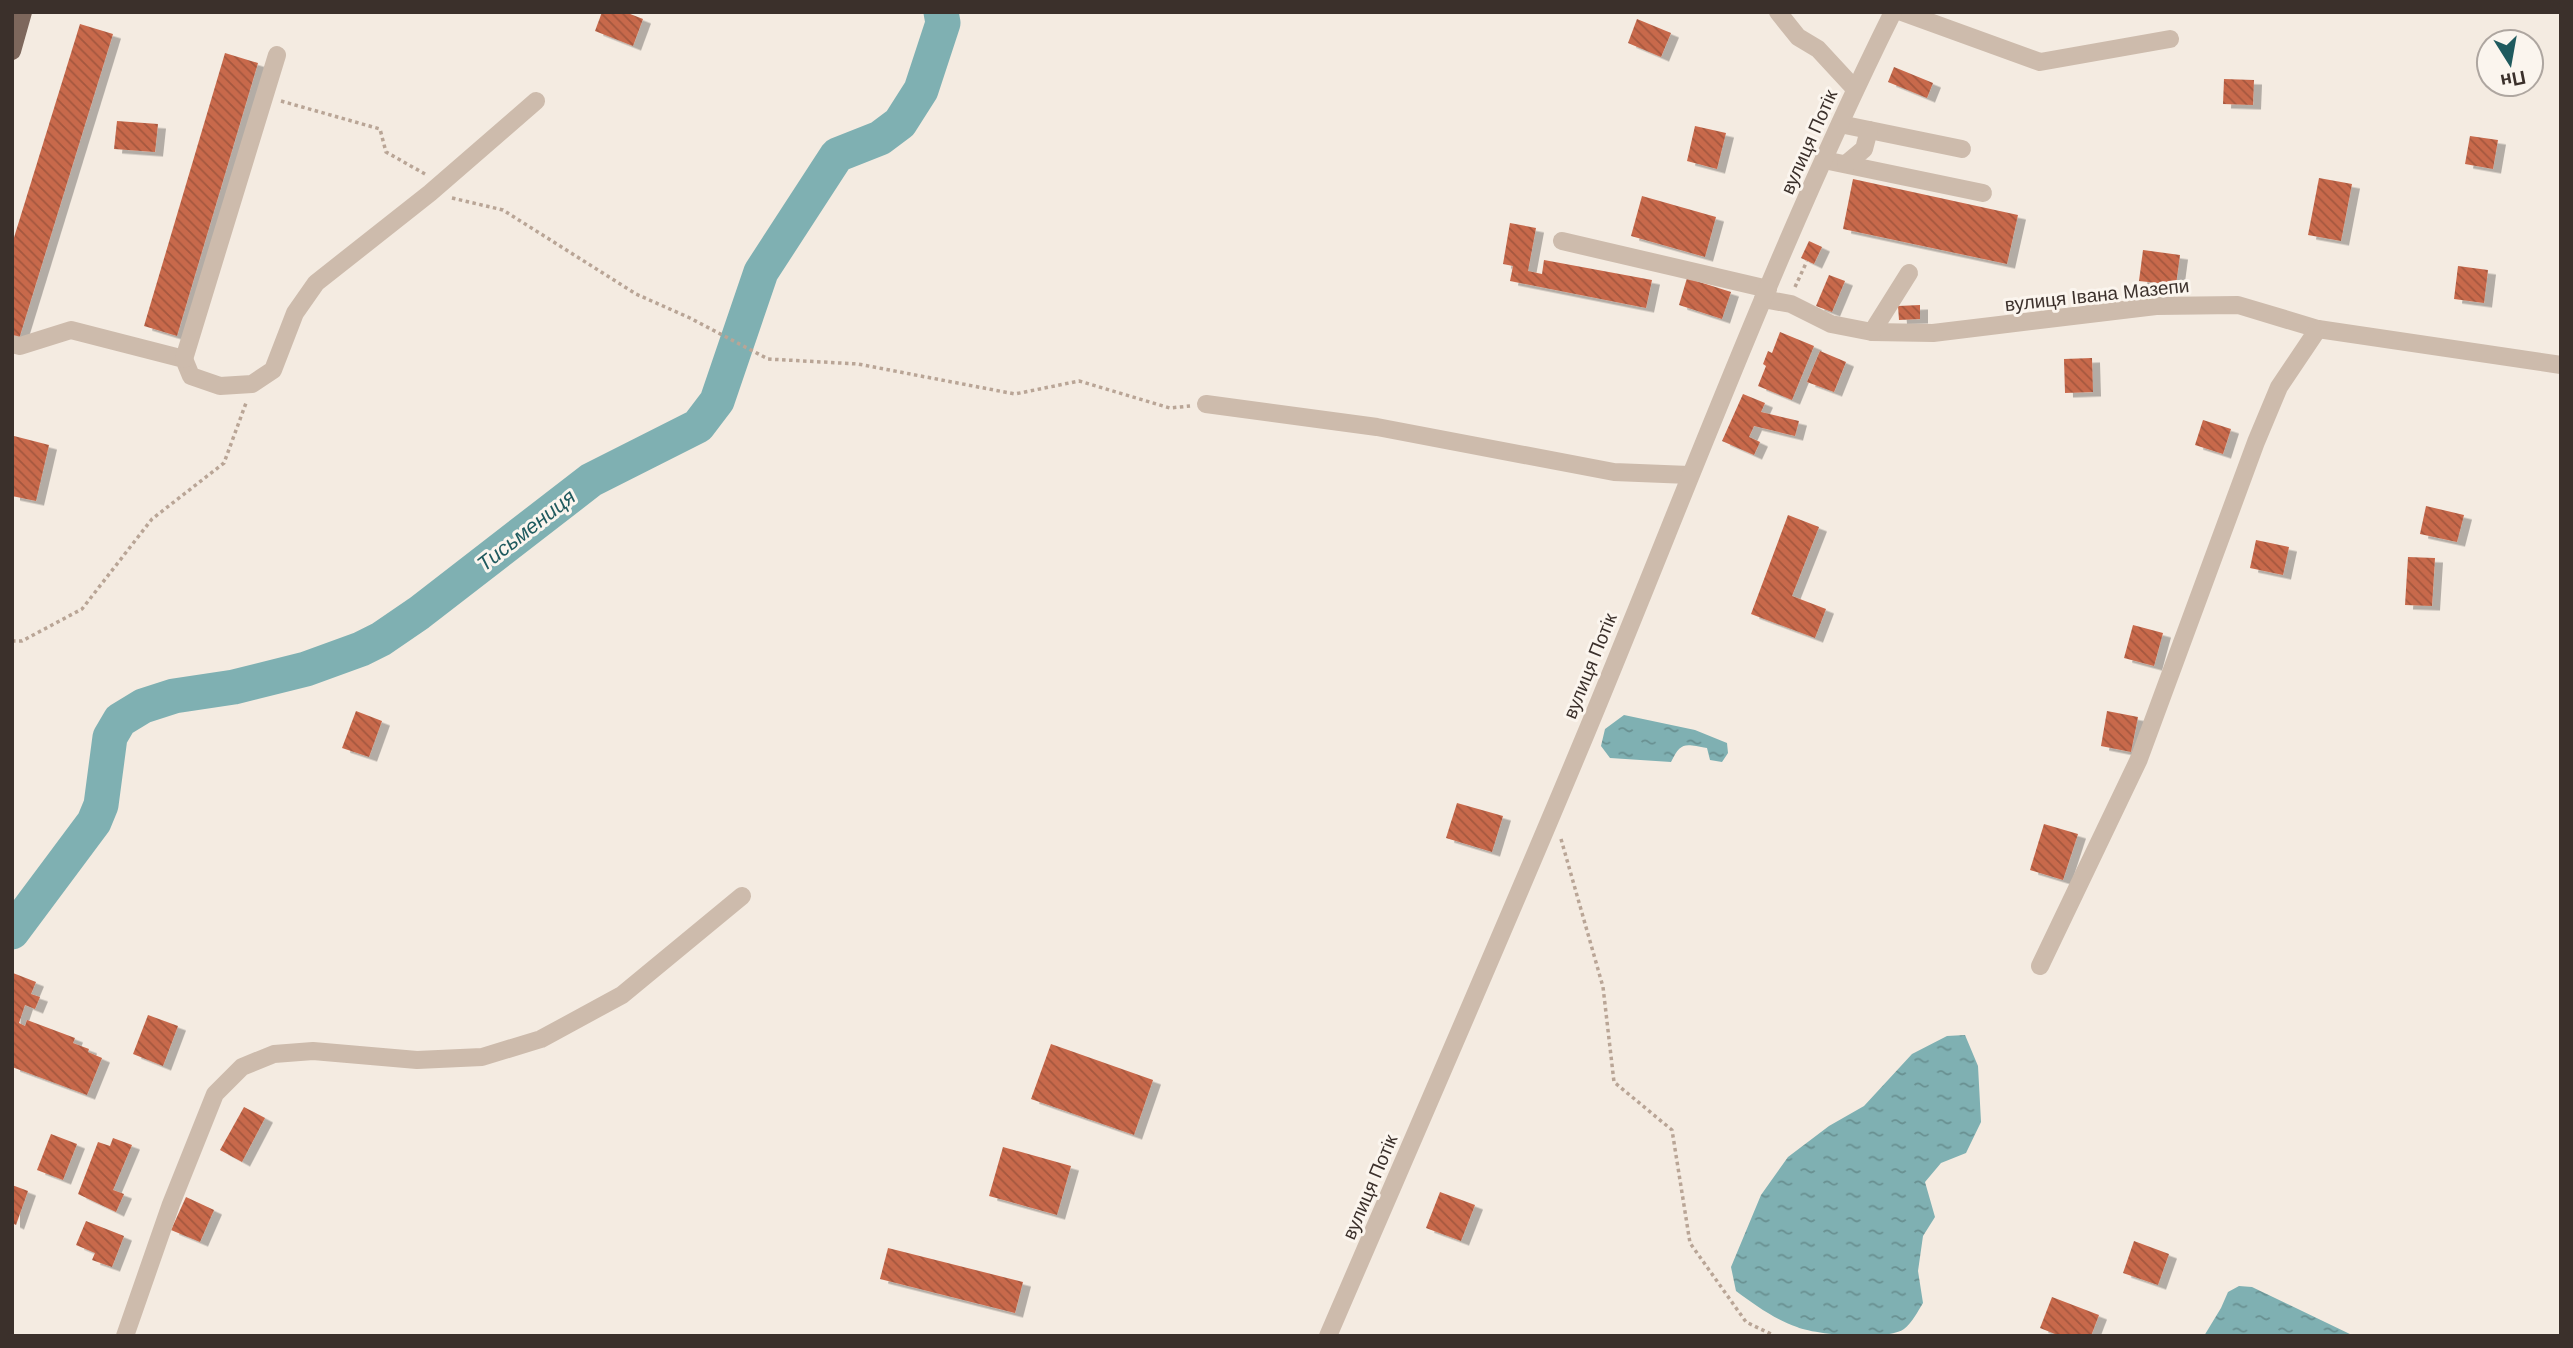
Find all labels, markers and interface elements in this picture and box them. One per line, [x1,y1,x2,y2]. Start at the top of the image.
north arrow [2475,28,2545,98]
text: Пн [2499,66,2527,92]
street label: вулиця Потік [1777,86,1842,197]
street label: вулиця Івана Мазепи [2004,275,2190,315]
water label: Тисьмениця [472,485,580,575]
street label: вулиця Потік [1559,610,1621,722]
street label: вулиця Потік [1338,1131,1402,1243]

